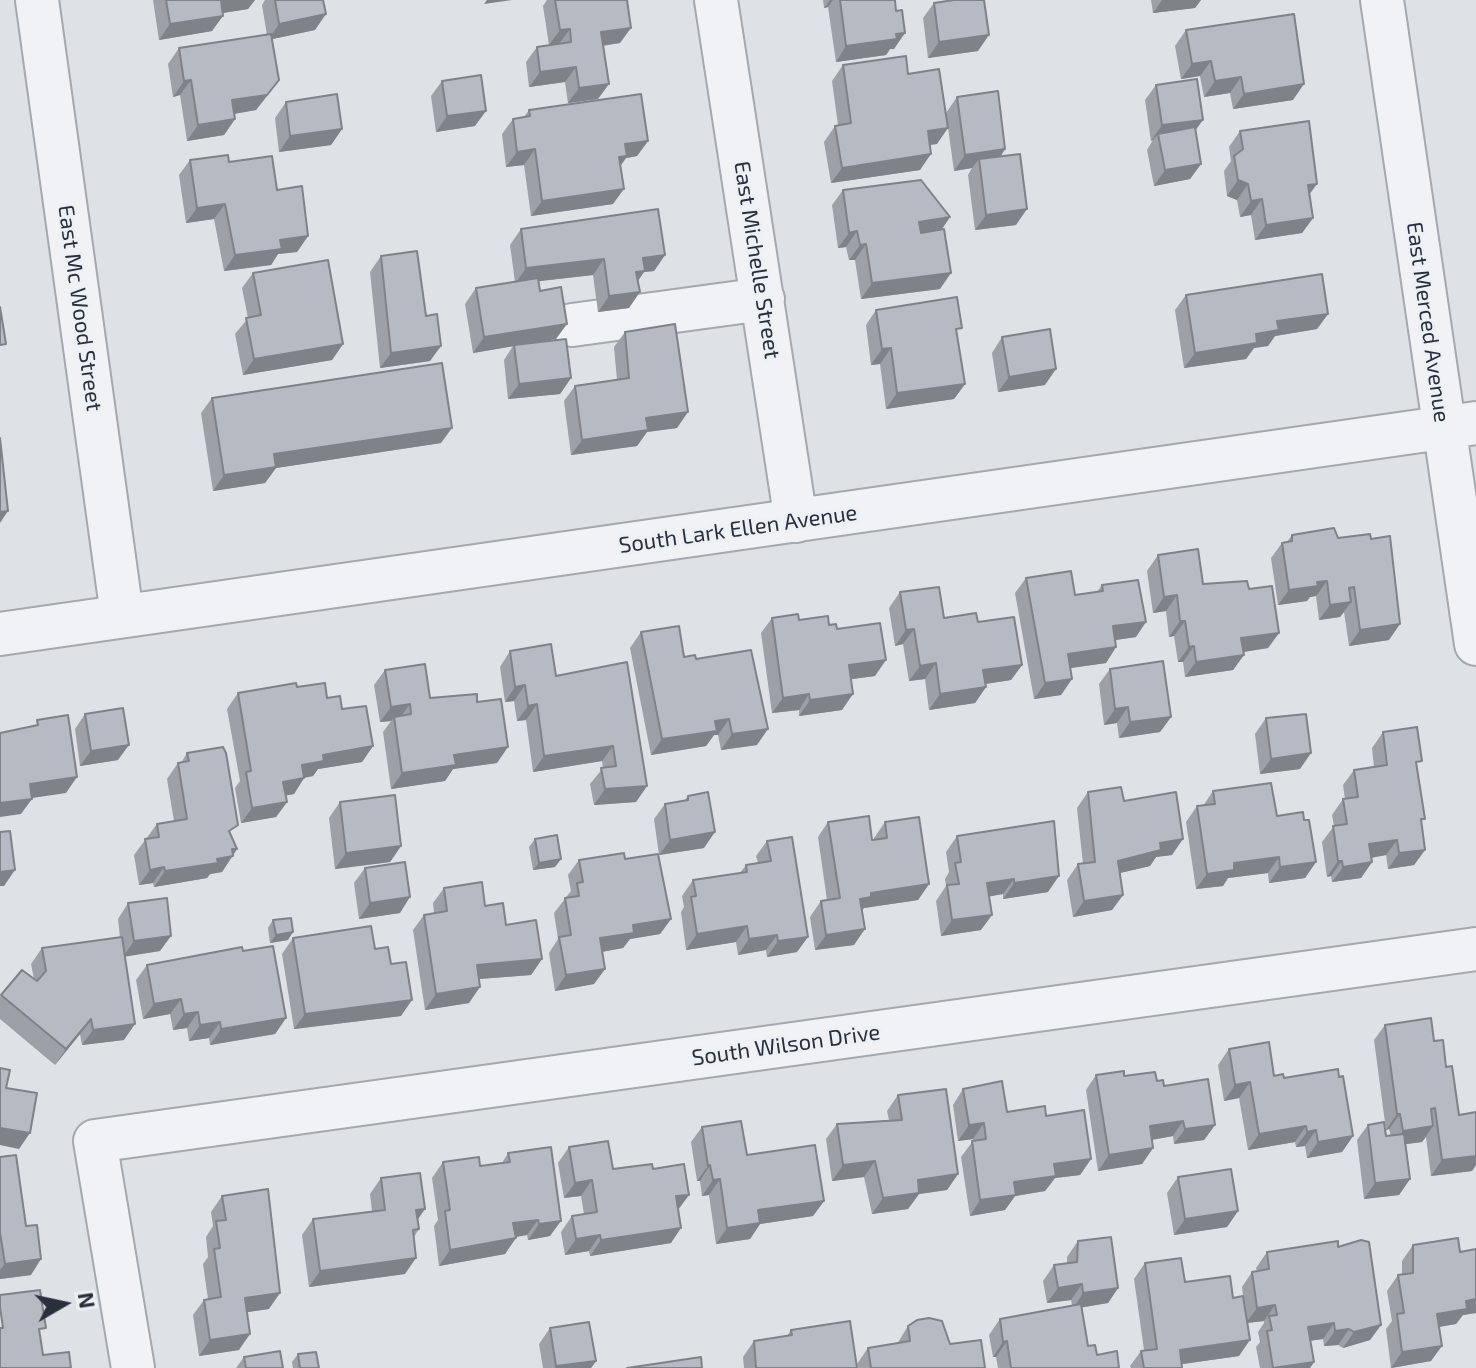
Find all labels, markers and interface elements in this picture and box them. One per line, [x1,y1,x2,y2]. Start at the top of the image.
street label: East Michelle Street [728,159,786,361]
street label: East Mc Wood Street [52,203,108,413]
street label: East Merced Avenue [1401,220,1455,424]
street label: South Lark Ellen Avenue [617,499,859,559]
street label: South Wilson Drive [690,1019,882,1071]
north arrow [24,1264,104,1344]
text: N [74,1290,102,1310]

